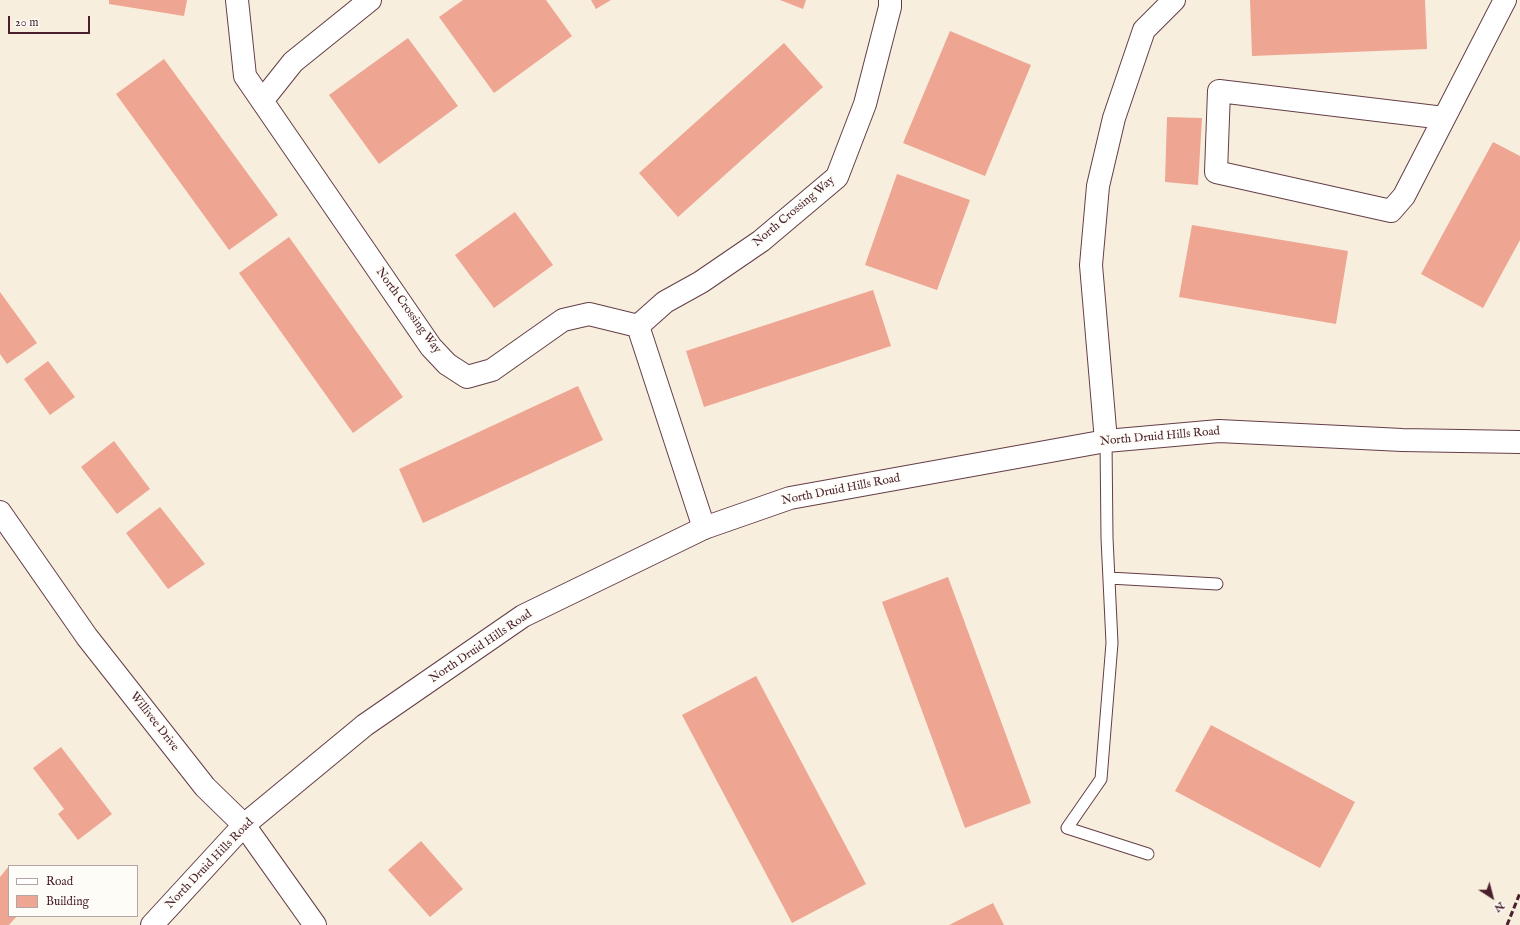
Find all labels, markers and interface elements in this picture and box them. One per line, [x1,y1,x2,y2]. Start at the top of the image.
scale bar [10,8,92,34]
text: 20 m [15,15,38,30]
street label: North Crossing Way [750,174,838,250]
street label: North Crossing Way [372,265,444,357]
street label: North Druid Hills Road [1099,425,1221,449]
street label: North Druid Hills Road [780,471,902,509]
street label: North Druid Hills Road [427,607,535,687]
street label: Willivee Drive [126,690,182,754]
street label: North Druid Hills Road [163,816,257,912]
legend [8,865,138,917]
text: Road [46,874,73,889]
north arrow [1472,877,1512,917]
text: Building [46,894,89,909]
text: N [1491,898,1507,915]

